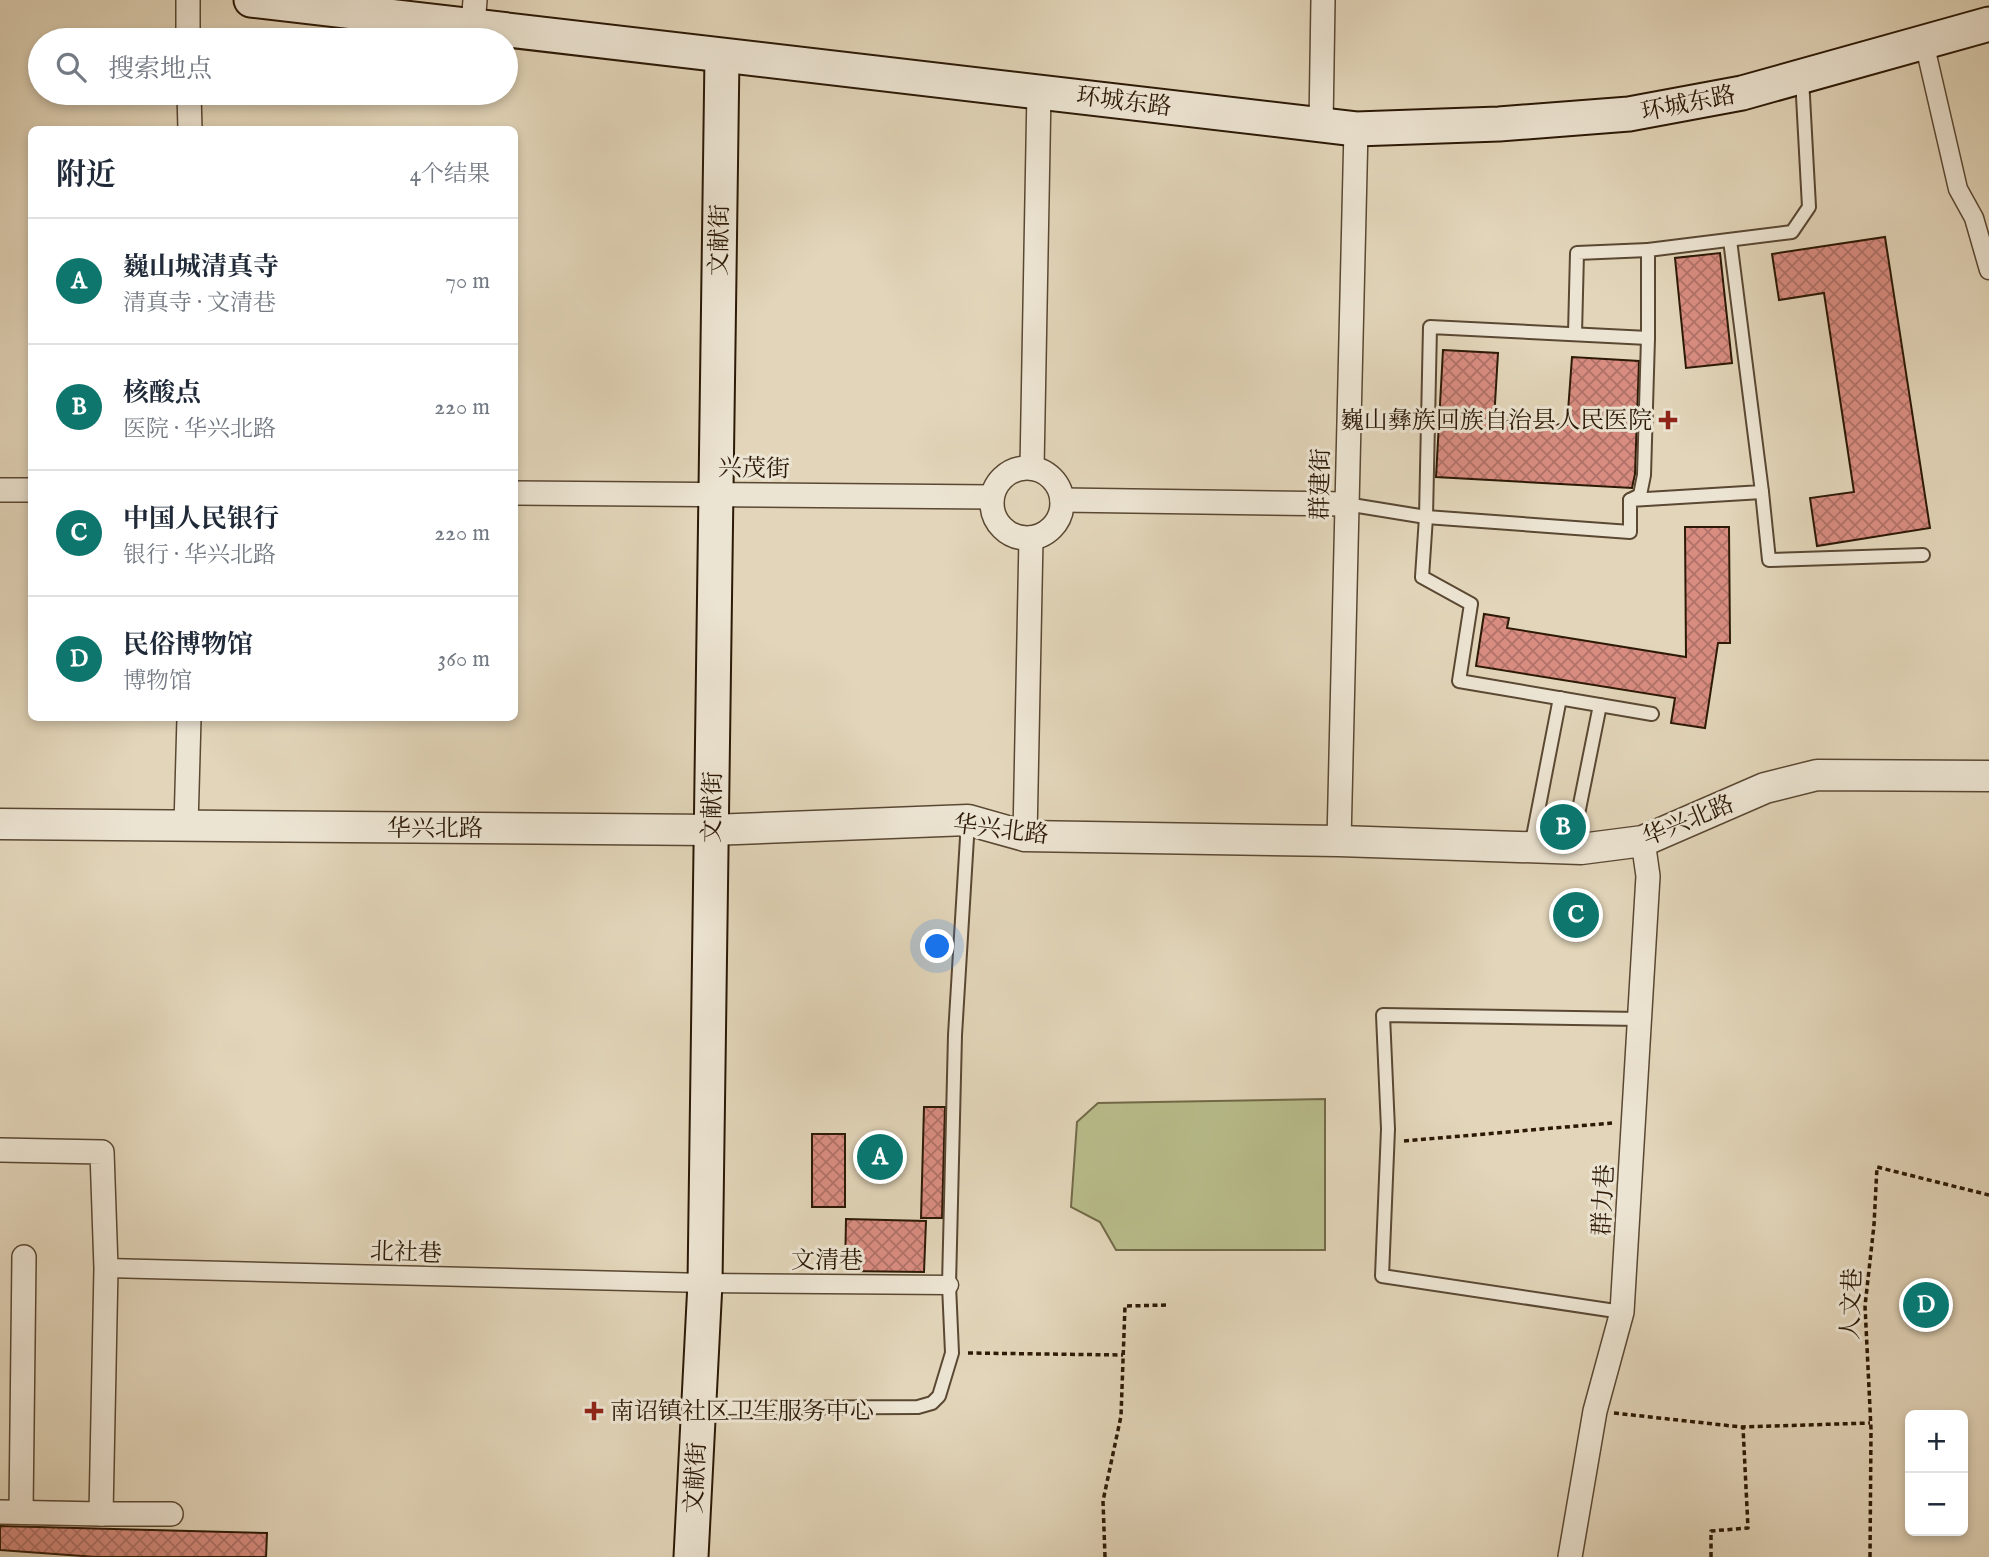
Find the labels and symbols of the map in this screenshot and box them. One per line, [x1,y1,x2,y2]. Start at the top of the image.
street label: 环城东路 [1638,80,1738,129]
street label: 环城东路 [1074,81,1173,124]
street label: 文献街 [704,204,737,276]
place label: 巍山彝族回族自治县人民医院 [1340,406,1652,437]
marker: 巍山彝族回族自治县人民医院 [1658,410,1678,430]
street label: 群建街 [1305,448,1338,520]
street label: 兴茂街 [718,453,790,486]
street label: 文献街 [697,771,730,843]
street label: 华兴北路 [1638,789,1739,854]
pin: B [1540,801,1586,853]
street label: 华兴北路 [951,809,1050,852]
street label: 华兴北路 [387,814,483,845]
pin: C [1553,889,1599,941]
your location [920,929,954,963]
pin: A [857,1131,903,1183]
street label: 群力巷 [1587,1163,1622,1237]
street label: 北社巷 [369,1237,442,1270]
street label: 文清巷 [791,1246,863,1277]
street label: 人文巷 [1836,1268,1869,1341]
pin: D [1903,1279,1949,1331]
place label: 南诏镇社区卫生服务中心 [610,1397,874,1428]
marker: 南诏镇社区卫生服务中心 [584,1401,604,1421]
street label: 文献街 [679,1441,714,1515]

